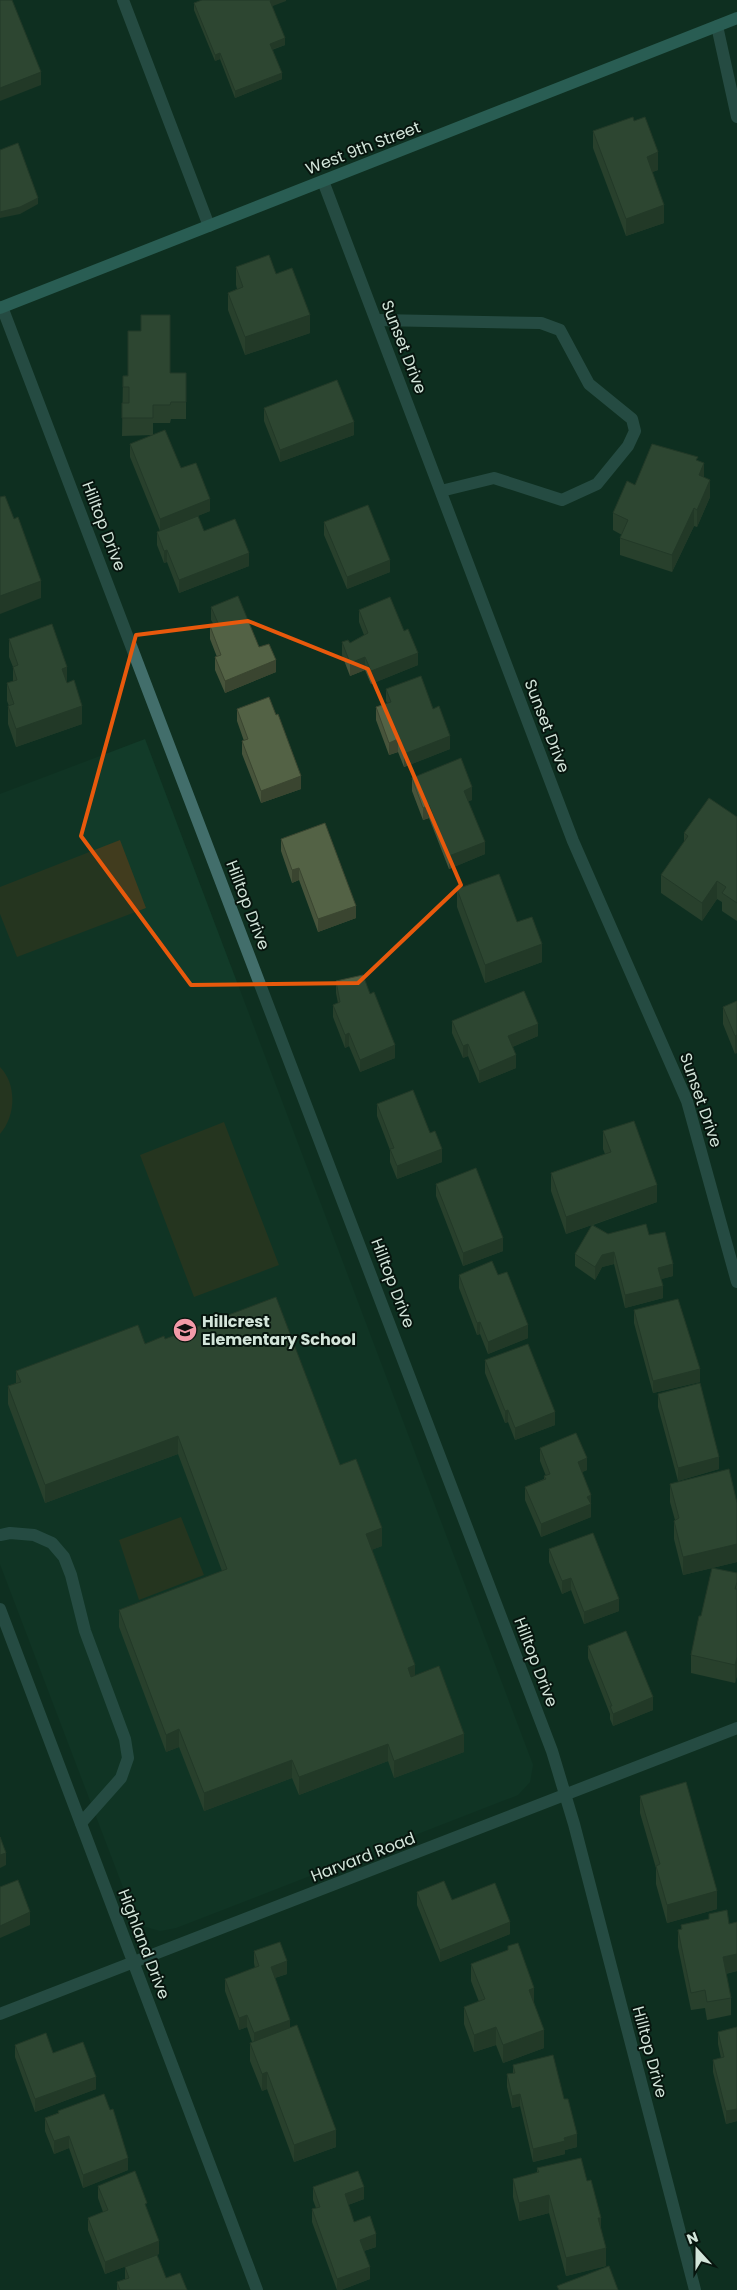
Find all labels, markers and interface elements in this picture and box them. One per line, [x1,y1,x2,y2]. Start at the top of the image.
street label: West 9th Street [302,115,424,180]
street label: Sunset Drive [376,297,432,397]
street label: Hilltop Drive [76,478,132,574]
street label: Sunset Drive [519,676,575,776]
street label: Hilltop Drive [220,857,276,953]
street label: Sunset Drive [674,1050,728,1150]
street label: Hilltop Drive [365,1235,421,1331]
place label: Hillcrest Elementary School [202,1310,356,1351]
school or university icon: Hillcrest Elementary School [172,1317,198,1343]
street label: Hilltop Drive [508,1614,564,1710]
street label: Harvard Road [307,1826,419,1888]
street label: Highland Drive [112,1886,176,2002]
street label: Hilltop Drive [627,2004,673,2101]
north arrow [672,2225,722,2275]
text: N [684,2227,701,2249]

